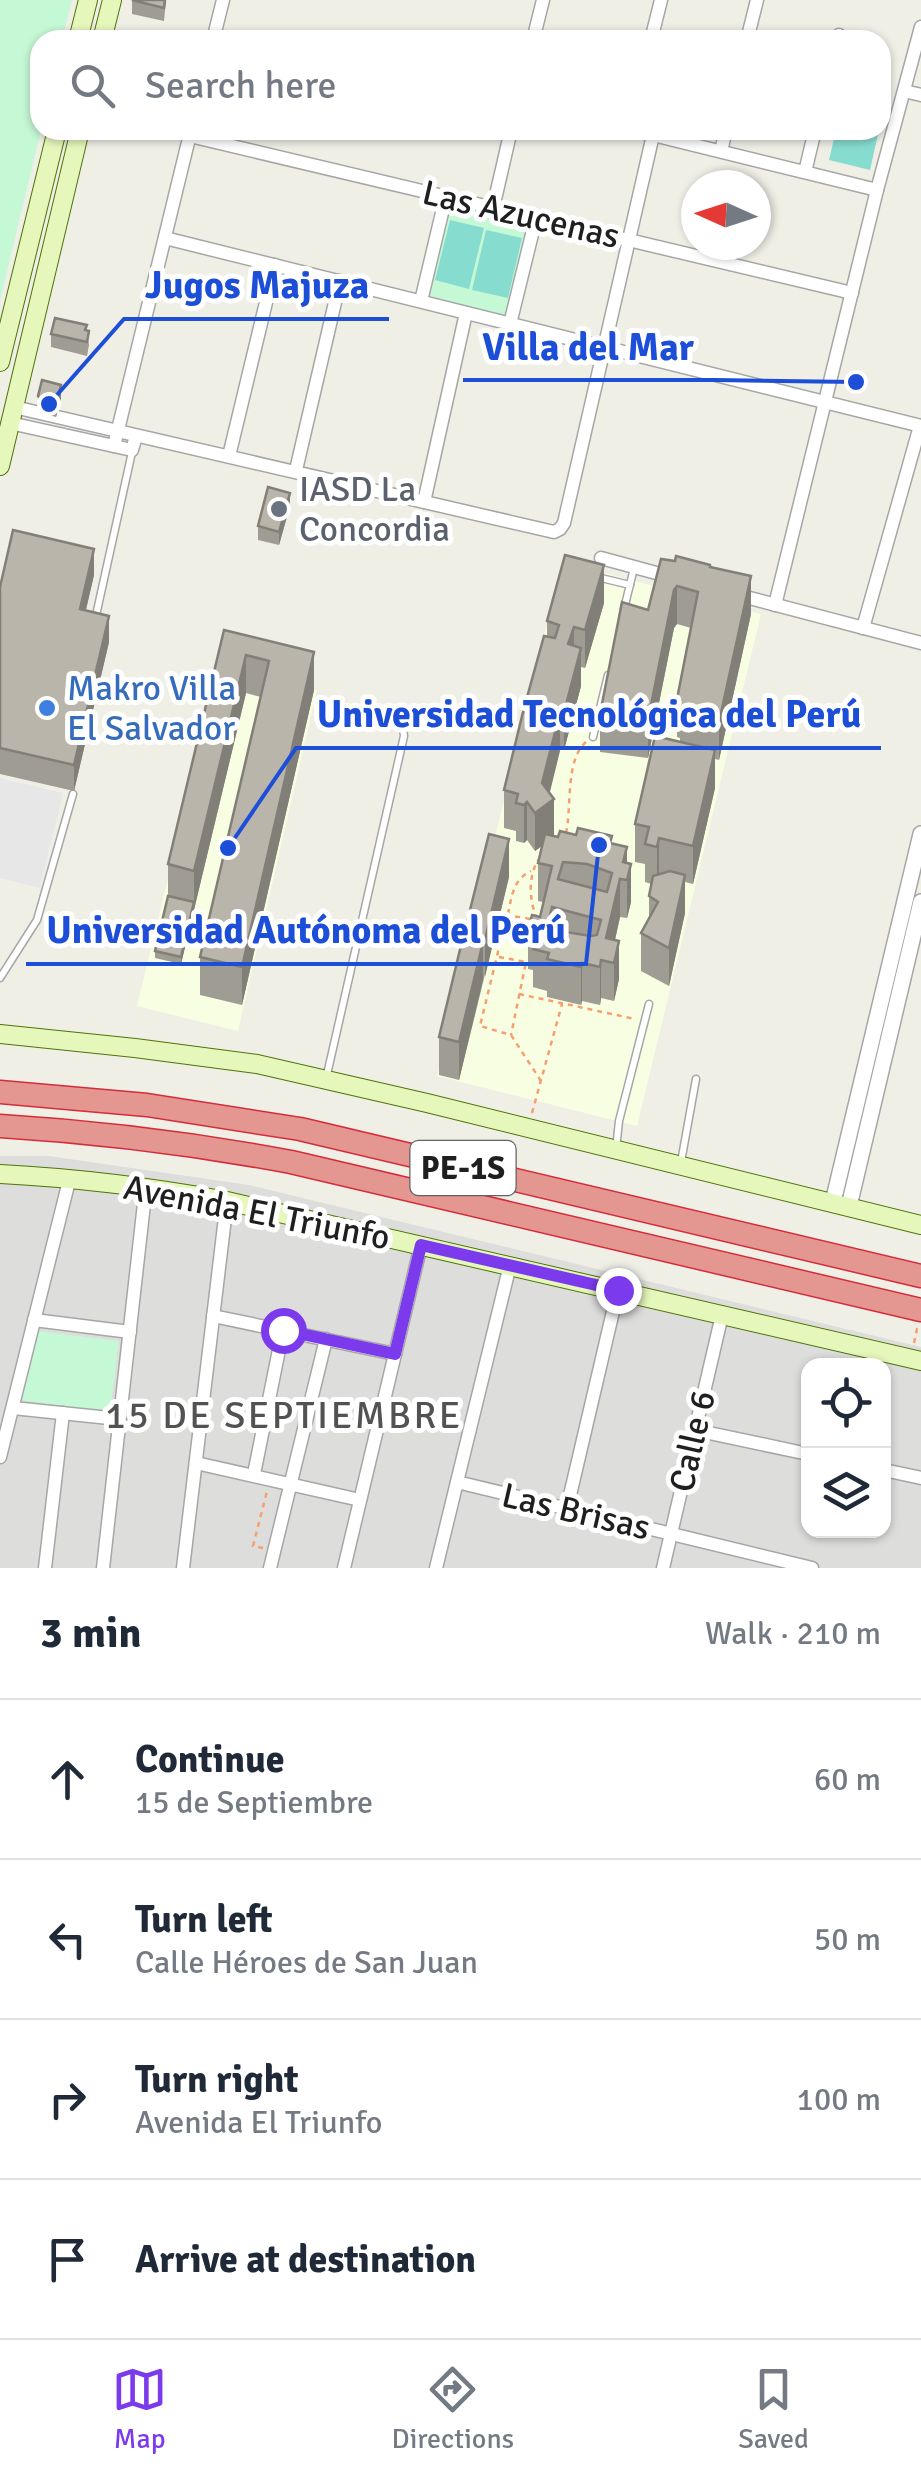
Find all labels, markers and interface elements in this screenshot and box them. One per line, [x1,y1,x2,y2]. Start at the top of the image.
search box [30,30,891,140]
icon: search [65,58,120,113]
text: Search here [145,62,337,109]
north arrow [681,170,771,260]
street label: Las Azucenas [418,171,624,258]
callout: Jugos Majuza [124,251,389,319]
text: Jugos Majuza [145,262,369,309]
callout: Villa del Mar [463,312,714,380]
text: Villa del Mar [482,324,695,371]
place label: IASD La Concordia [299,468,450,551]
marker: IASD La Concordia [268,498,290,520]
place label: Makro Villa El Salvador [67,667,236,750]
callout: Universidad Tecnológica del Perú [296,680,881,748]
text: Universidad Tecnológica del Perú [317,691,861,738]
marker: Makro Villa El Salvador [36,697,58,719]
callout: Universidad Autónoma del Perú [26,896,586,964]
text: Universidad Autónoma del Perú [46,907,566,954]
road number: PE-1S [410,1141,516,1195]
street label: Avenida El Triunfo [120,1166,394,1259]
route end [596,1268,642,1314]
route start [261,1308,307,1354]
map controls [801,1358,891,1538]
button: locate [801,1358,891,1448]
street label: Calle 6 [660,1386,725,1496]
district label: 15 DE SEPTIEMBRE [105,1392,463,1439]
button: layers [801,1448,891,1538]
street label: Las Brisas [498,1474,654,1549]
text: 3 min [40,1608,141,1659]
text: Walk · 210 m [705,1614,881,1653]
text: Continue [135,1736,285,1783]
icon: ahead [40,1752,95,1807]
text: 60 m [814,1760,881,1799]
text: 15 de Septiembre [135,1783,373,1822]
text: Turn left [135,1896,273,1943]
icon: left [40,1912,95,1967]
text: 50 m [814,1920,881,1959]
text: Calle Héroes de San Juan [135,1943,478,1982]
text: Turn right [135,2056,299,2103]
icon: right [40,2072,95,2127]
text: 100 m [797,2080,881,2119]
text: Avenida El Triunfo [135,2103,382,2142]
icon: arrive [40,2232,95,2287]
text: Arrive at destination [135,2236,476,2283]
tab: Map [112,2362,167,2456]
tab: Directions [392,2362,514,2456]
tab: Saved [738,2362,809,2456]

